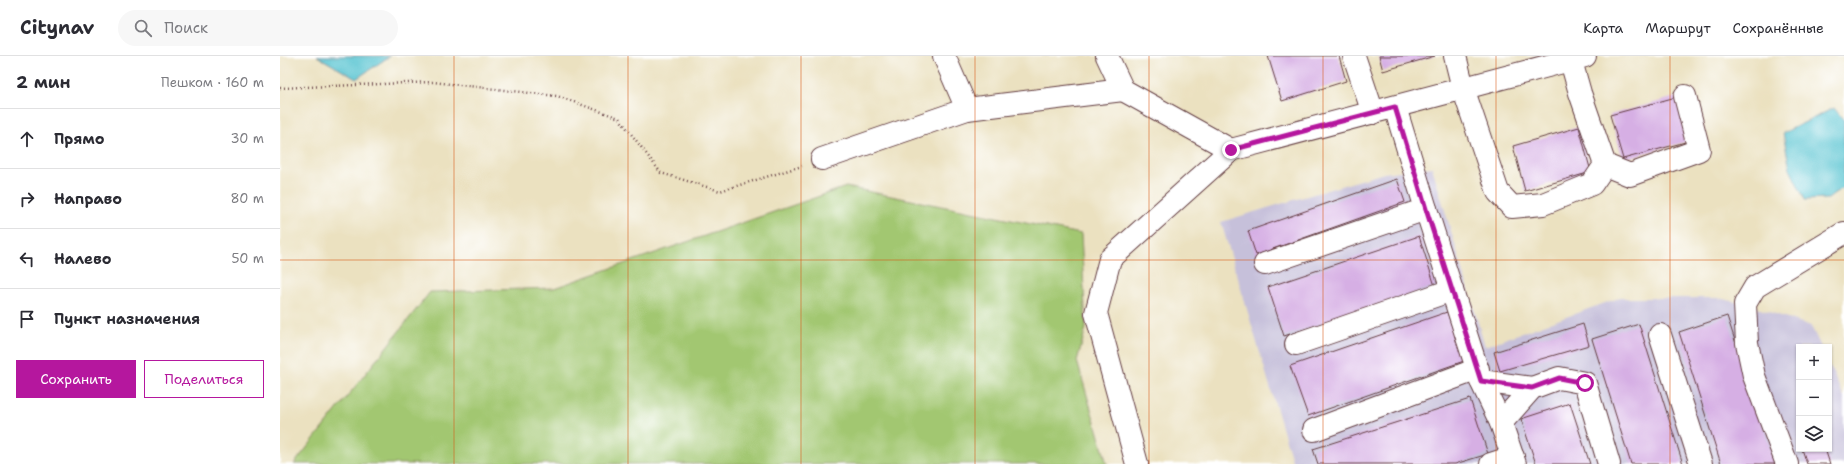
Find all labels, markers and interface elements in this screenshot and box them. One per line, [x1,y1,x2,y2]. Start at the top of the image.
search box [118,10,398,46]
text: Citynav [20,15,94,40]
icon: search [132,17,154,39]
text: Поиск [164,18,208,38]
text: Карта [1583,19,1623,37]
text: Маршрут [1645,19,1711,37]
text: Сохранённые [1733,19,1824,37]
text: 2 мин [16,71,71,93]
text: Пешком · 160 m [161,74,264,91]
icon: ahead [16,128,38,150]
text: Прямо [54,129,104,149]
text: 30 m [230,130,264,147]
route end [1222,141,1240,159]
icon: right [16,188,38,210]
text: Направо [54,189,122,209]
text: 80 m [230,190,264,207]
icon: left [16,248,38,270]
text: Налево [54,249,112,269]
text: 50 m [231,250,264,267]
icon: arrive [16,308,38,330]
text: Пункт назначения [54,309,200,329]
map controls [1796,344,1832,452]
button: + [1796,344,1832,380]
button: Сохранить [16,360,136,398]
button: Поделиться [144,360,264,398]
route start [1576,374,1594,392]
button: − [1796,380,1832,416]
button: layers [1796,416,1832,452]

